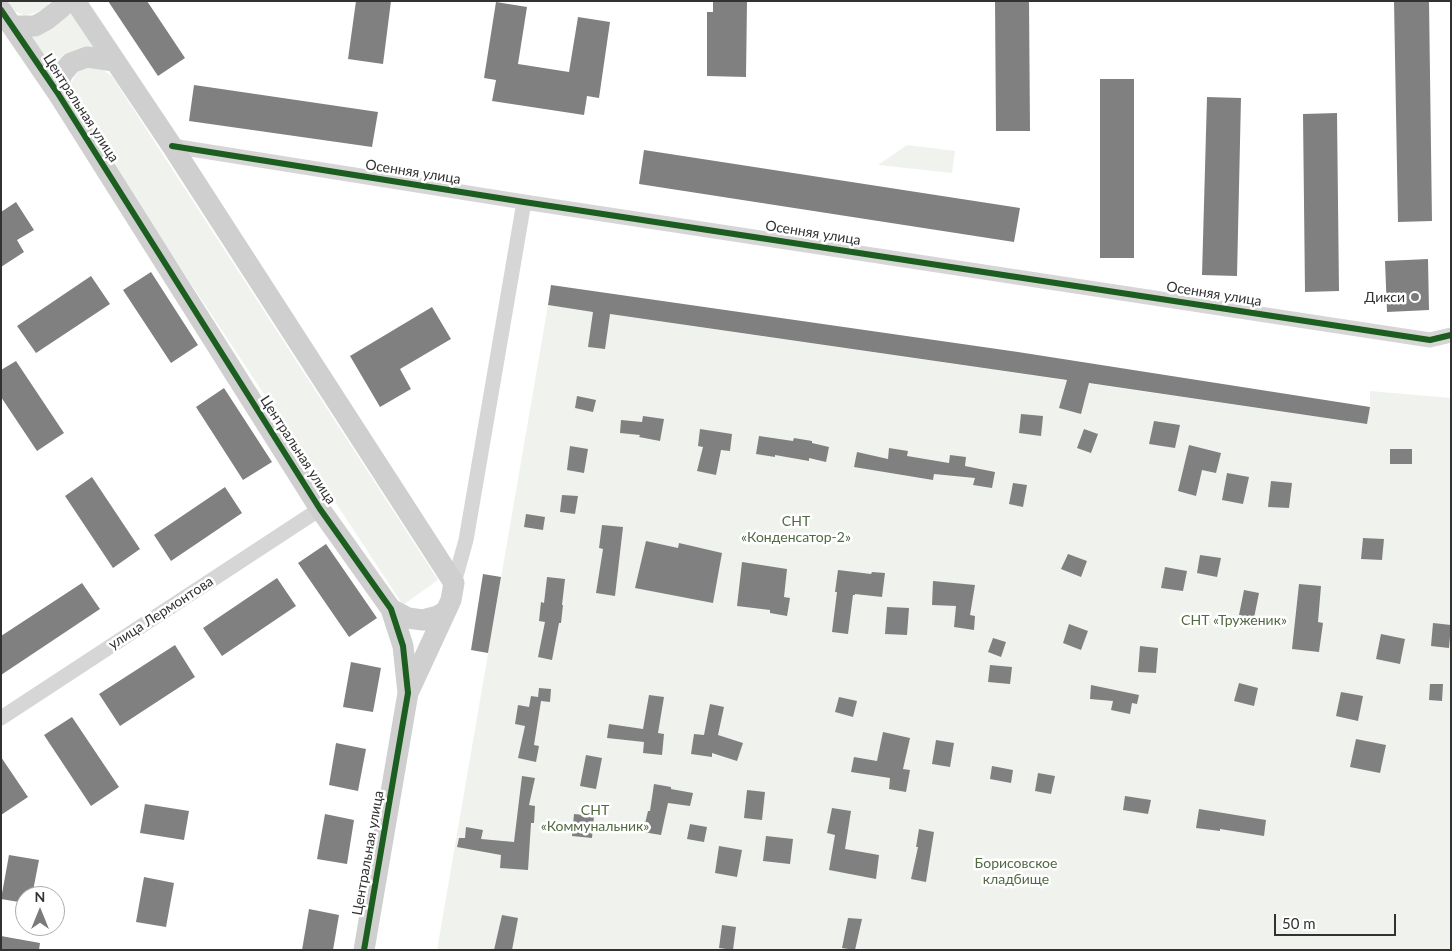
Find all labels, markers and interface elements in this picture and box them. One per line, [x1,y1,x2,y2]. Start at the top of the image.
street label: Центральная улица [40,51,122,165]
street label: Осенняя улица [364,156,462,188]
street label: Осенняя улица [764,217,862,249]
street label: Осенняя улица [1165,278,1263,310]
place label: Дикси [1364,289,1405,305]
marker: Дикси [1409,291,1421,303]
street label: Центральная улица [257,393,339,507]
park label: СНТ «Конденсатор-2» [741,513,851,546]
street label: улица Лермонтова [106,573,216,653]
park label: СНТ «Труженик» [1181,612,1287,628]
street label: Центральная улица [349,789,387,917]
park label: СНТ «Коммунальник» [541,802,649,834]
park label: Борисовское кладбище [975,855,1057,888]
north arrow [15,886,65,936]
text: N [35,888,45,905]
scale bar [1277,904,1400,936]
text: 50 m [1282,914,1316,932]

